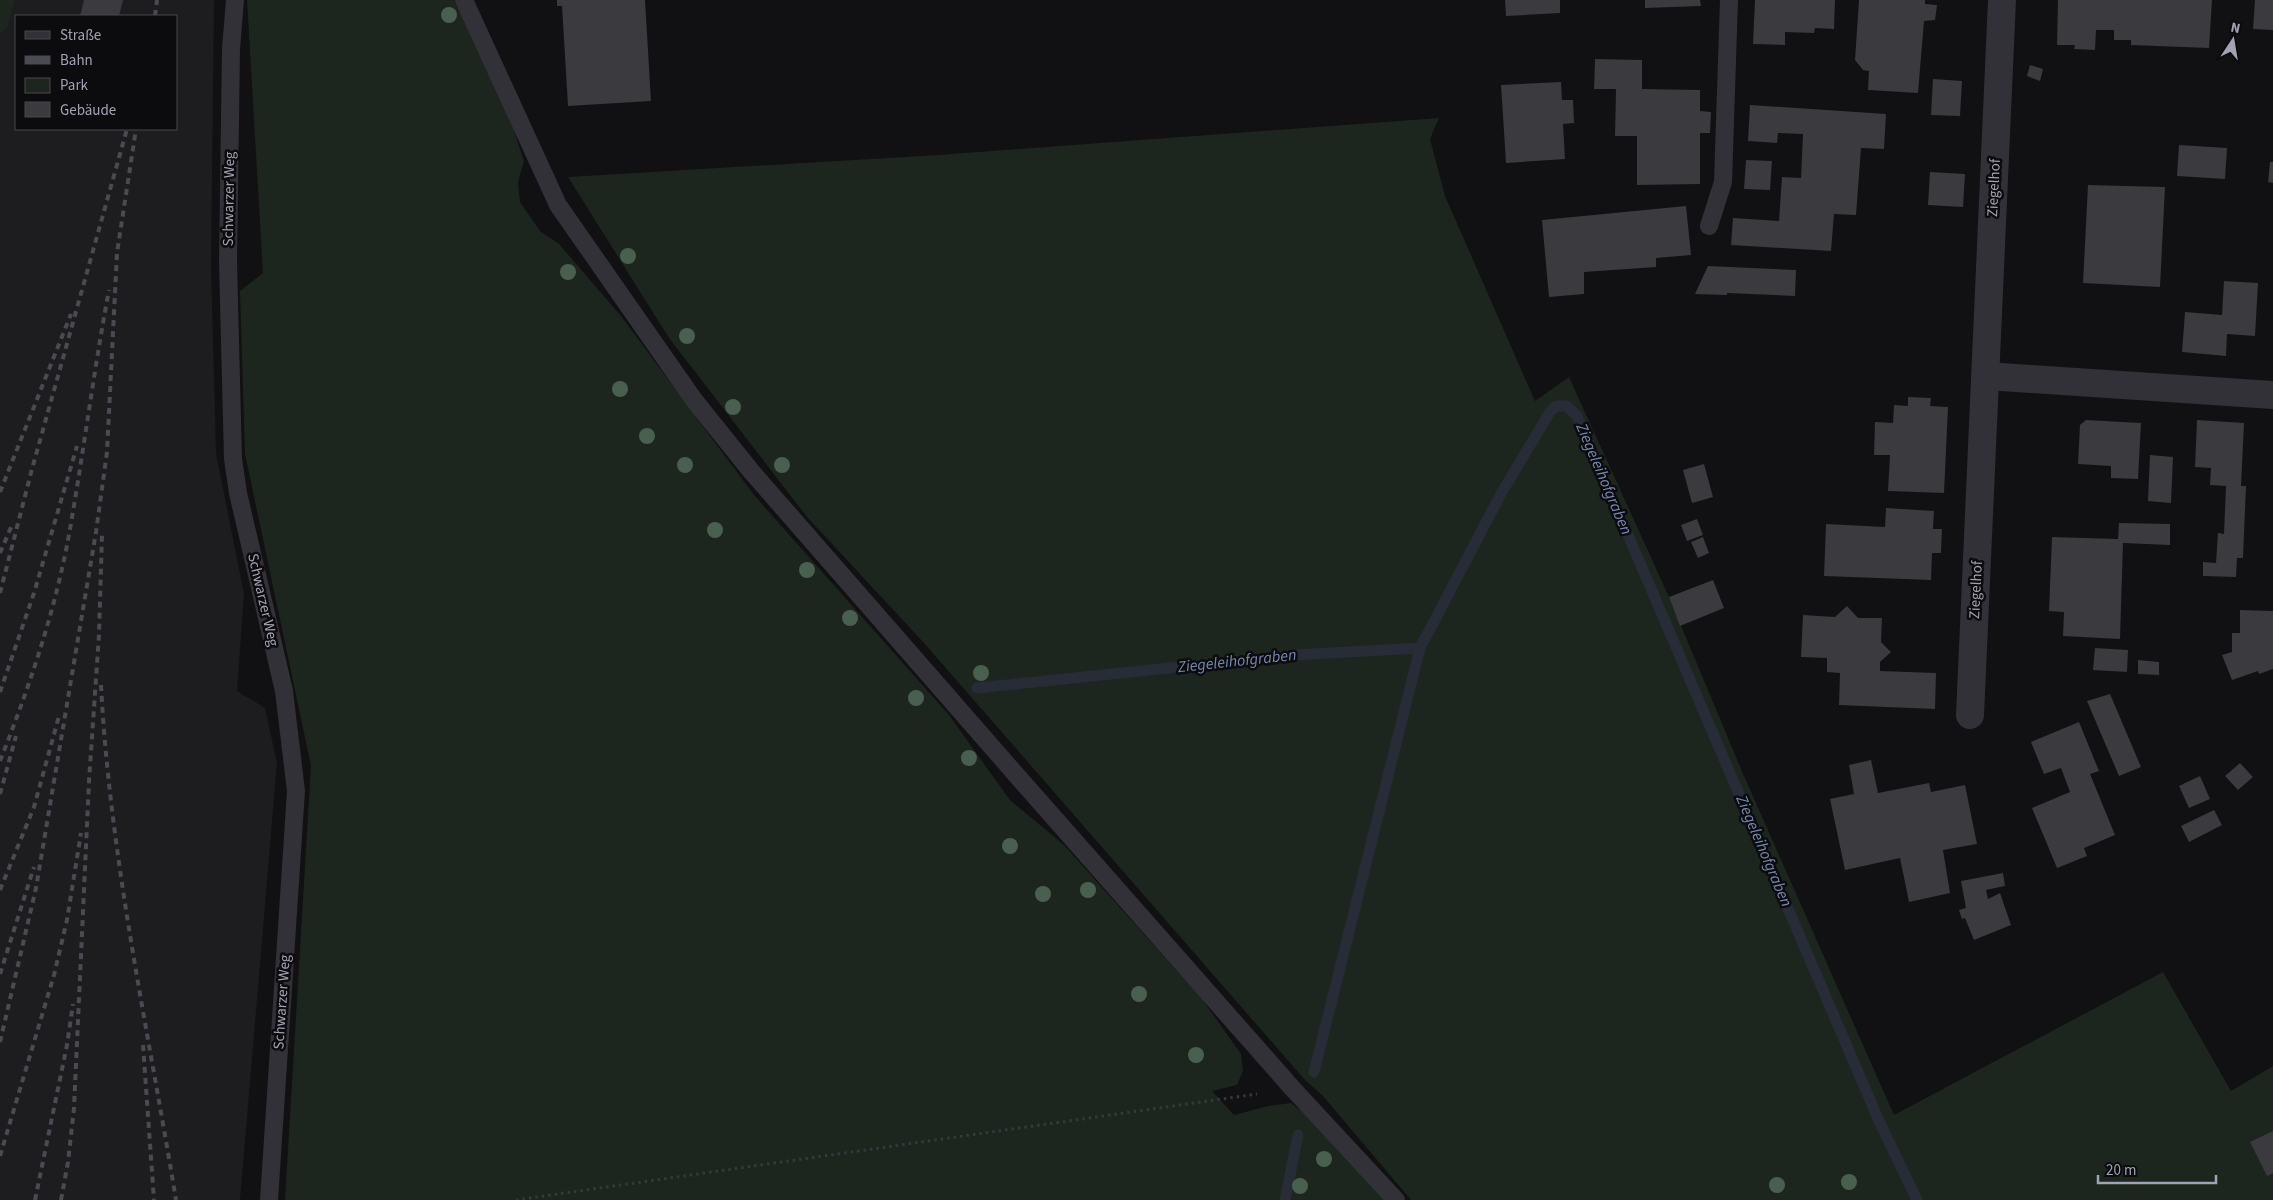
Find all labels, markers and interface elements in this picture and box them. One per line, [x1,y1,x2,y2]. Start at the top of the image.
legend [15,15,178,130]
north arrow [2208,15,2258,65]
text: N [2229,18,2242,39]
text: Straße [60,25,101,46]
text: Bahn [60,50,93,71]
text: Park [60,75,89,96]
text: Gebäude [60,100,116,121]
street label: Schwarzer Weg [218,151,240,247]
street label: Ziegelhof [1982,158,2006,218]
water label: Ziegeleihofgraben [1570,419,1637,538]
street label: Schwarzer Weg [242,551,284,649]
street label: Ziegelhof [1964,560,1988,620]
water label: Ziegeleihofgraben [1176,644,1297,678]
water label: Ziegeleihofgraben [1730,791,1797,910]
street label: Schwarzer Weg [268,954,296,1050]
scale bar [2098,1152,2216,1184]
text: 20 m [2106,1160,2136,1181]

